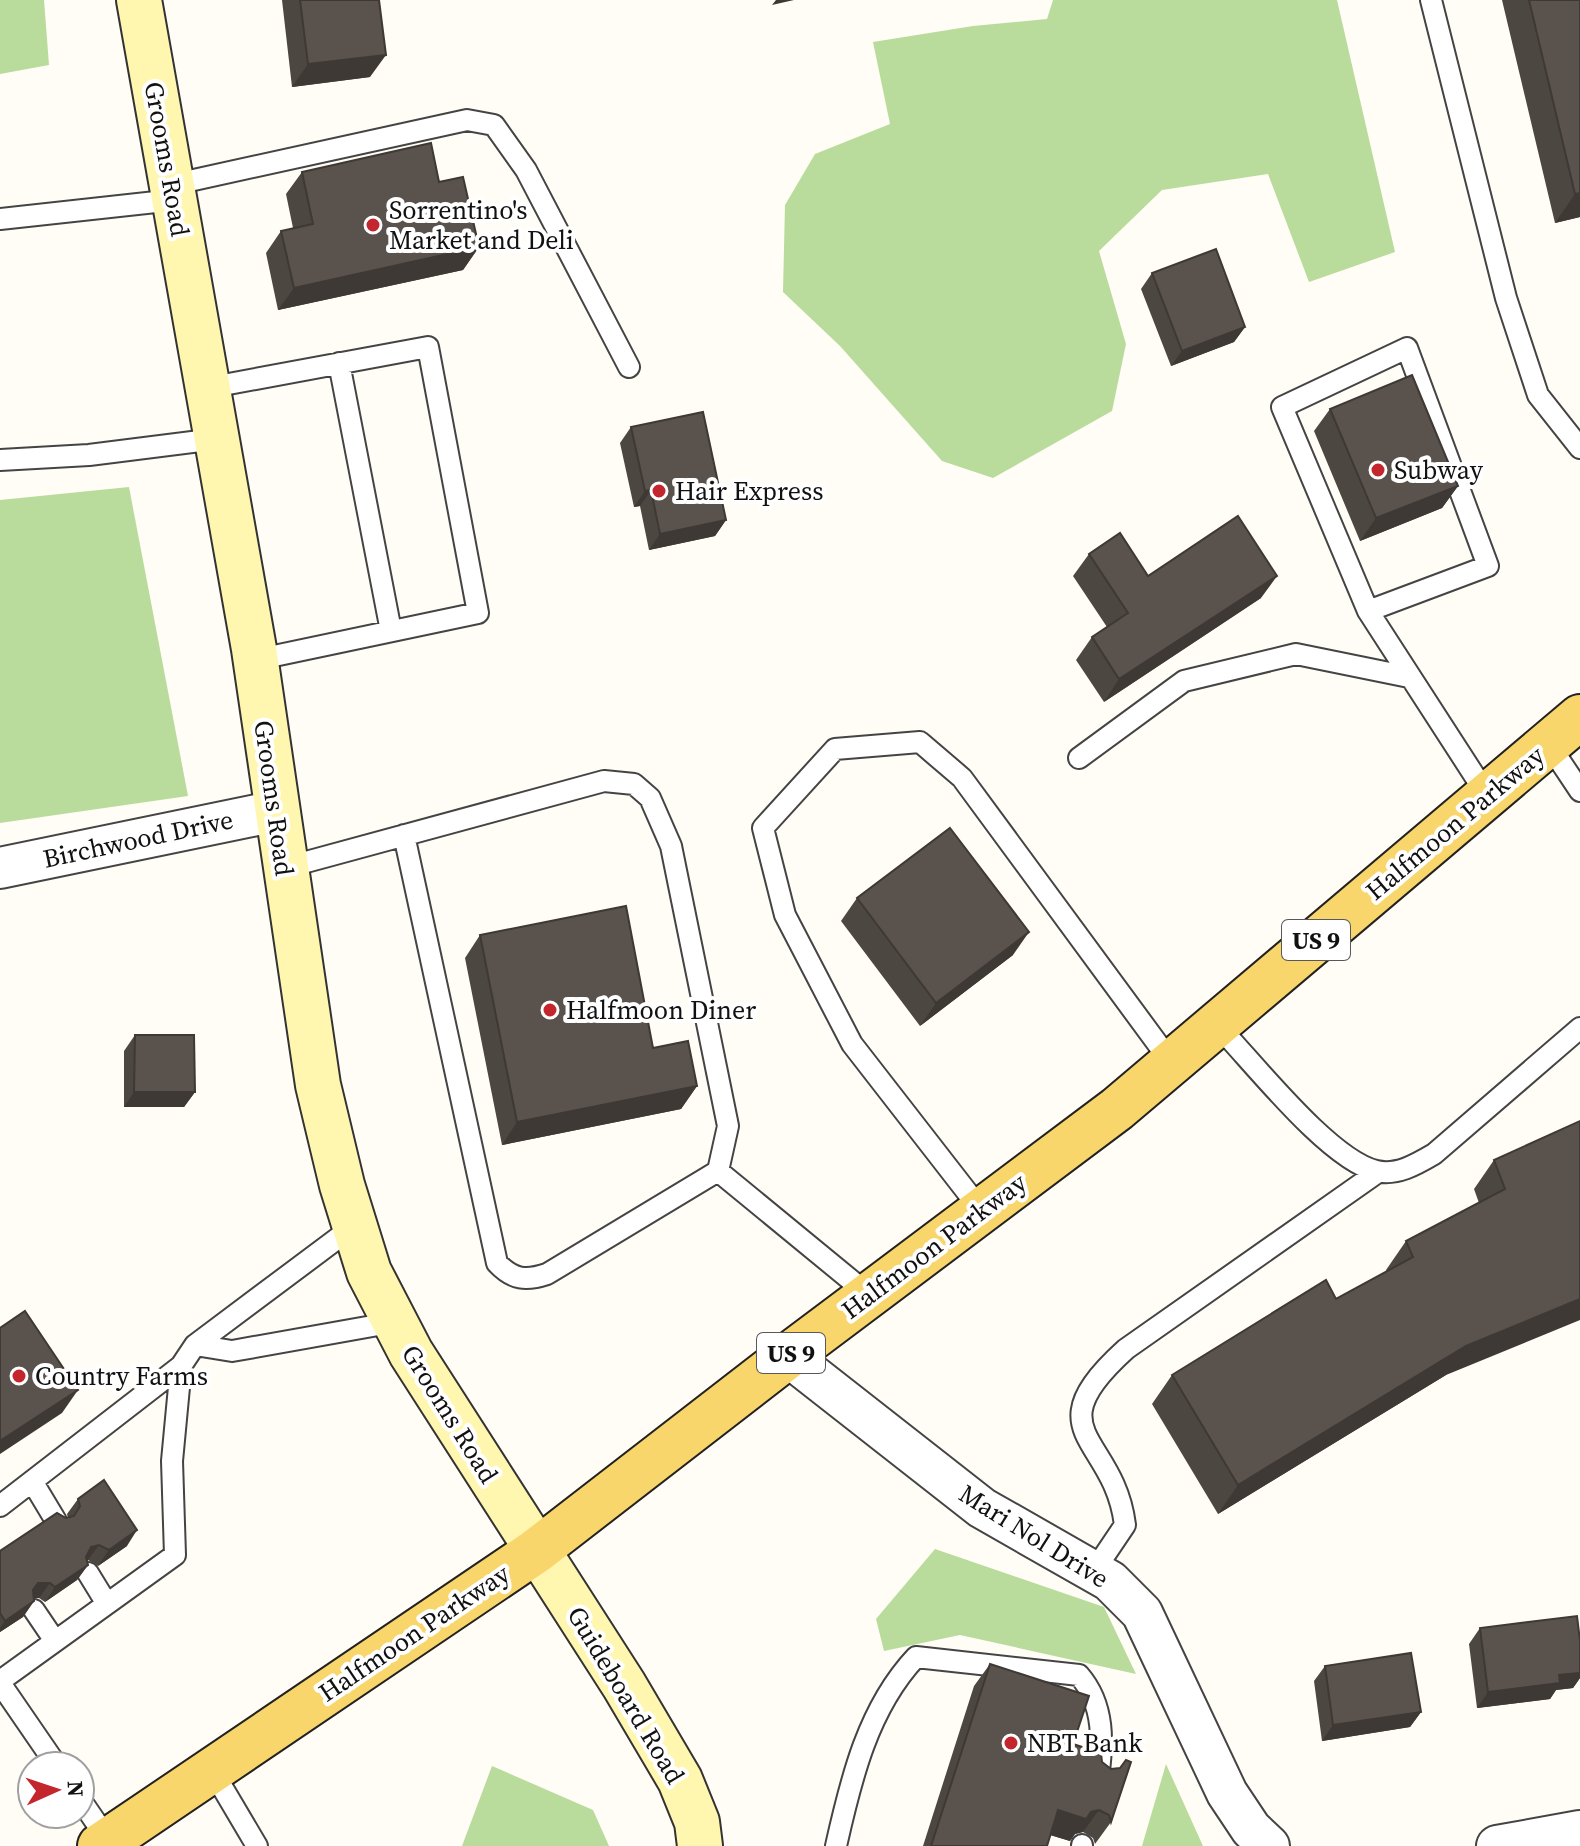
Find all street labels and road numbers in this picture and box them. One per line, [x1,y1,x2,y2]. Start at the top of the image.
street label: Grooms Road [136,79,198,240]
street label: Grooms Road [245,718,303,878]
street label: Halfmoon Parkway [1358,737,1553,908]
street label: Birchwood Drive [40,801,236,877]
road number: US 9 [1282,920,1350,960]
street label: Halfmoon Parkway [834,1164,1034,1327]
road number: US 9 [757,1333,825,1373]
street label: Grooms Road [393,1338,507,1490]
street label: Mari Nol Drive [952,1476,1116,1596]
street label: Halfmoon Parkway [311,1555,517,1710]
street label: Guideboard Road [559,1599,693,1791]

